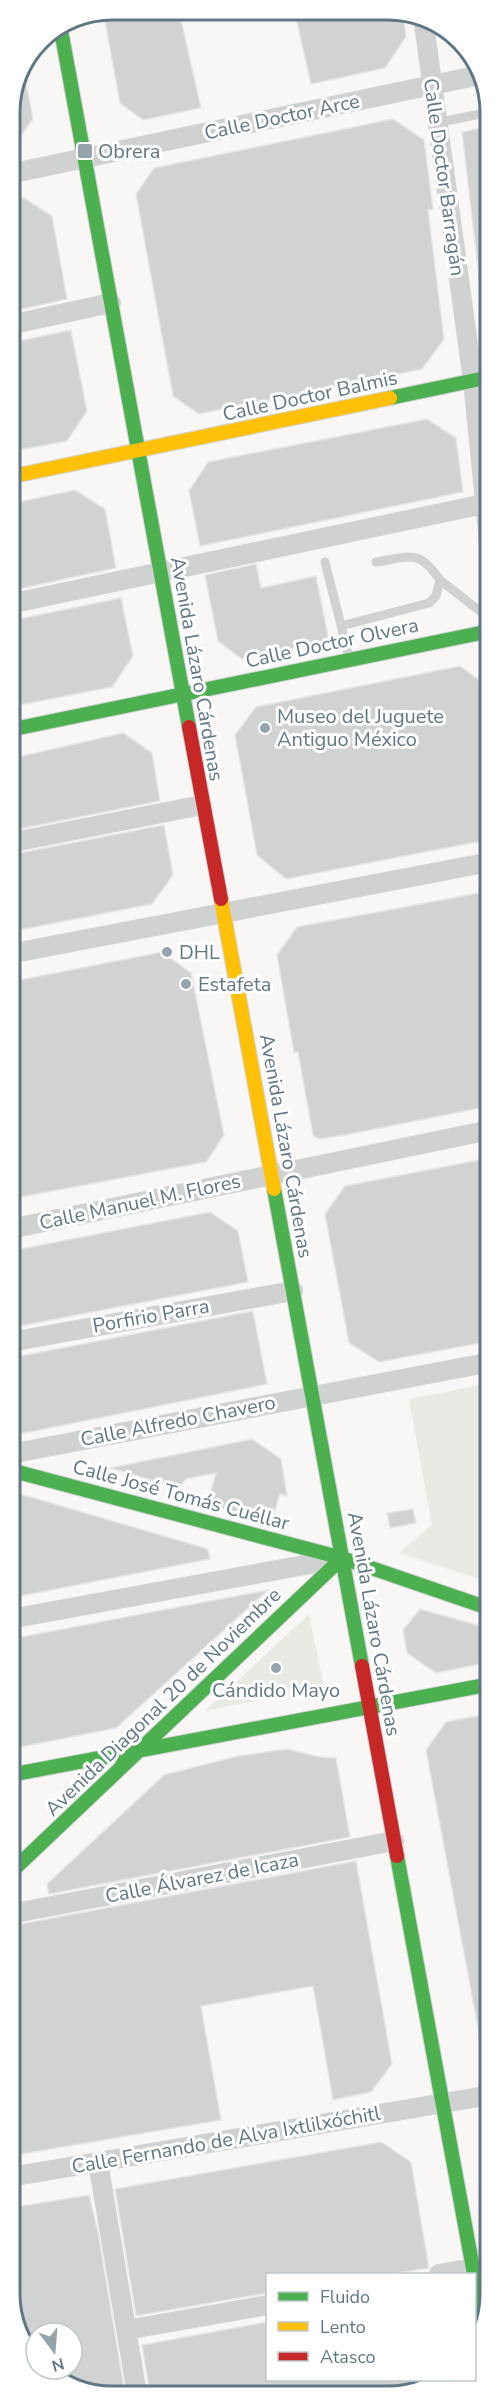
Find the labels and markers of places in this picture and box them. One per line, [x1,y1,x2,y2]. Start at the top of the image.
place label: Obrera [98,138,160,165]
marker: Obrera [76,142,94,160]
place label: Museo del Juguete Antiguo México [277,703,444,753]
marker: Museo del Juguete Antiguo México [258,721,272,735]
place label: DHL [179,939,220,966]
marker: DHL [160,945,174,959]
place label: Estafeta [198,971,271,998]
marker: Estafeta [179,977,193,991]
marker: Cándido Mayo [269,1661,283,1675]
place label: Cándido Mayo [212,1677,340,1704]

